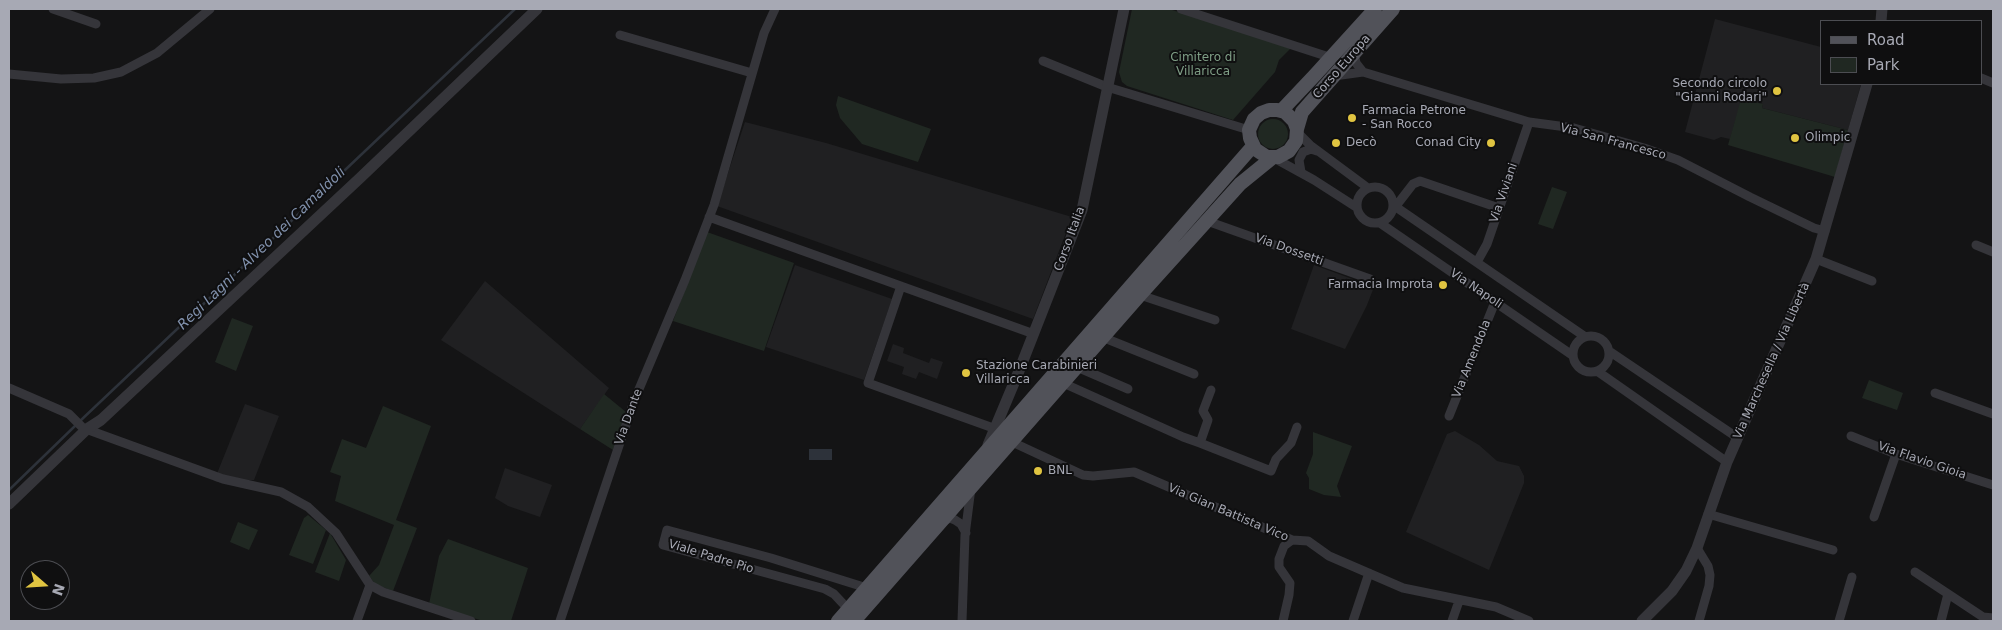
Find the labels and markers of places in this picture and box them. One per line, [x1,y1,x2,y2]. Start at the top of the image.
place label: Secondo circolo "Gianni Rodari" [1672,77,1767,105]
marker: Secondo circolo "Gianni Rodari" [1771,85,1783,97]
place label: Farmacia Petrone - San Rocco [1362,104,1466,132]
marker: Farmacia Petrone - San Rocco [1346,112,1358,124]
place label: Olimpic [1805,131,1850,145]
marker: Olimpic [1789,132,1801,144]
place label: Decò [1346,136,1377,150]
place label: Conad City [1415,136,1481,150]
marker: Decò [1330,137,1342,149]
marker: Conad City [1485,137,1497,149]
place label: Farmacia Improta [1328,278,1433,292]
marker: Farmacia Improta [1437,279,1449,291]
place label: Stazione Carabinieri Villaricca [976,359,1097,387]
marker: Stazione Carabinieri Villaricca [960,367,972,379]
place label: BNL [1048,464,1072,478]
marker: BNL [1032,465,1044,477]

